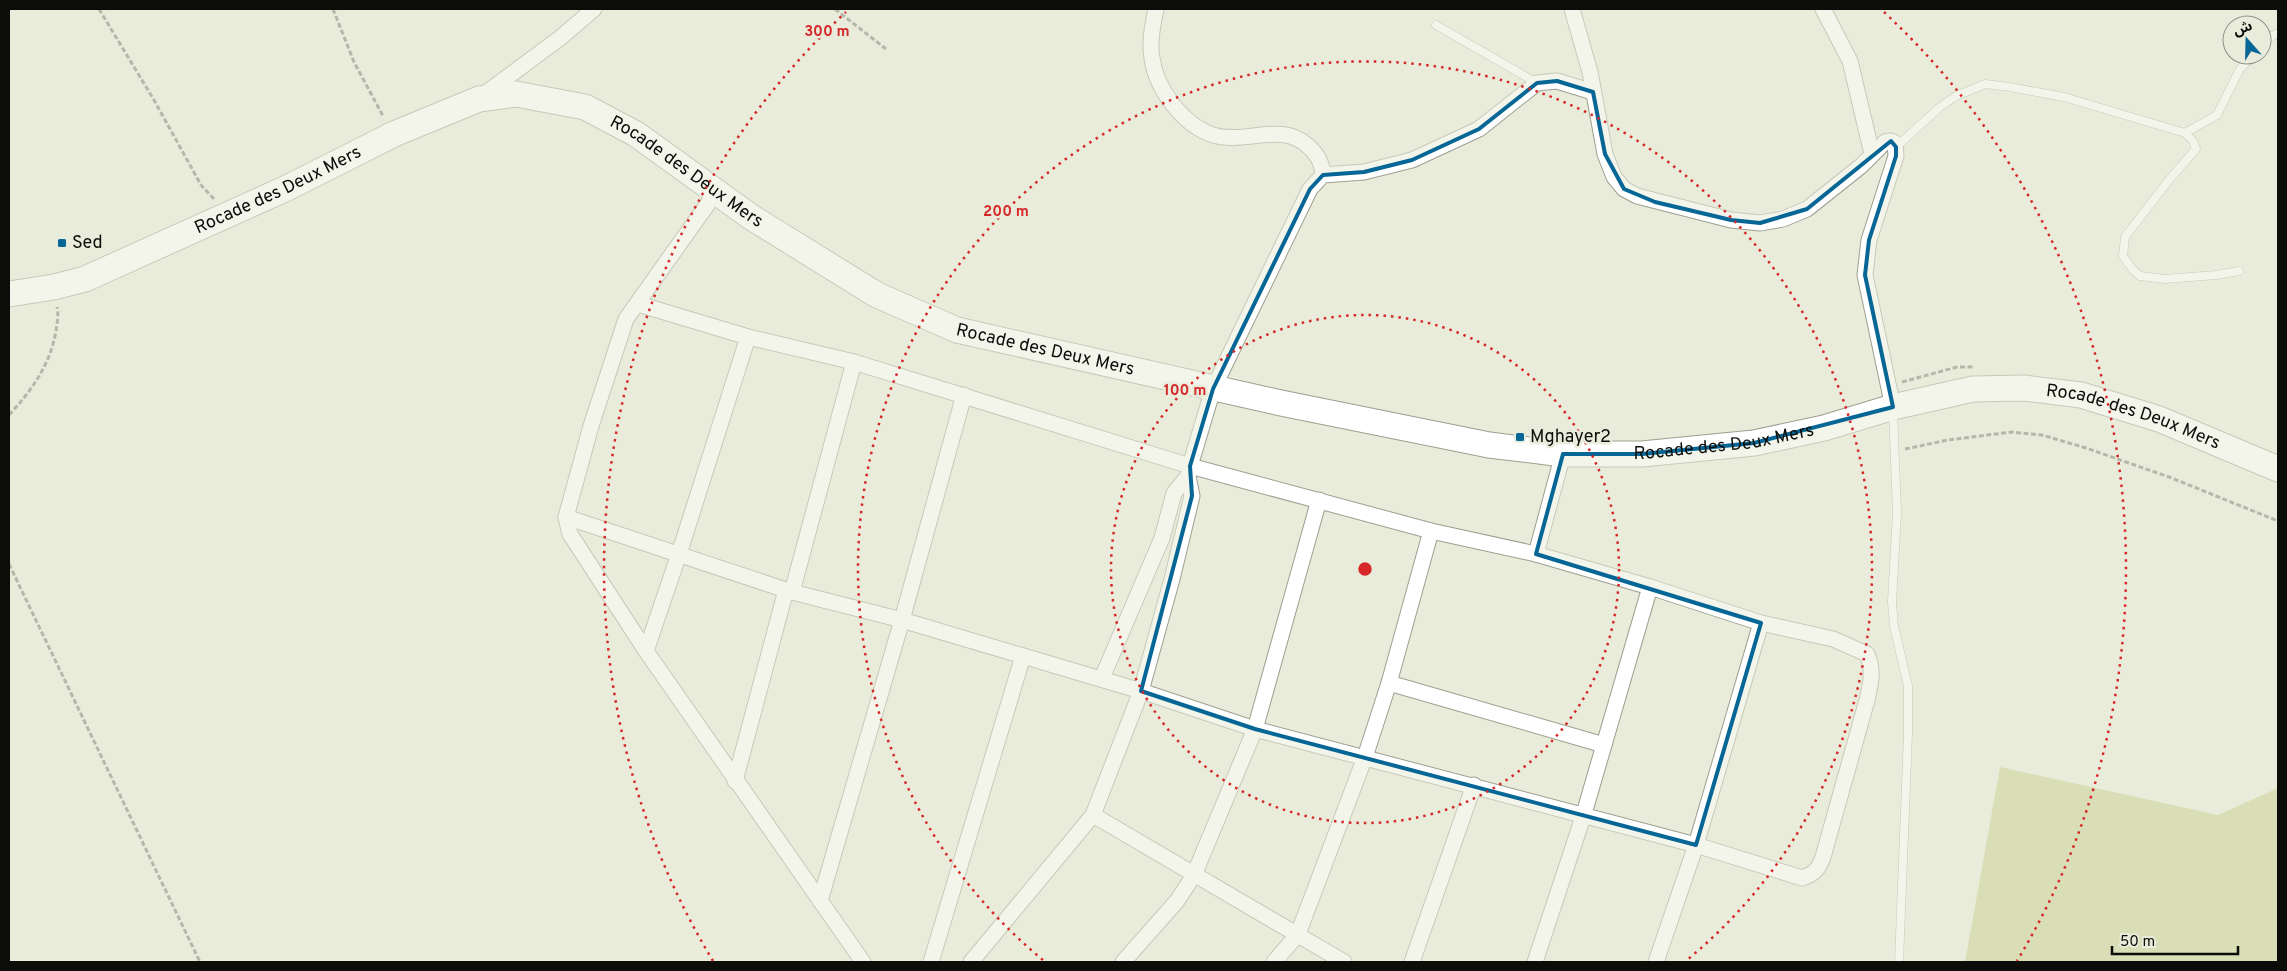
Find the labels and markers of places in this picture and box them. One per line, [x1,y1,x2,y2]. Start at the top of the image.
place label: Sed [72,232,103,255]
marker: Sed [56,237,68,249]
place label: Mghayer2 [1530,426,1611,449]
marker: Mghayer2 [1514,431,1526,443]
centre of rings [1356,560,1374,578]

